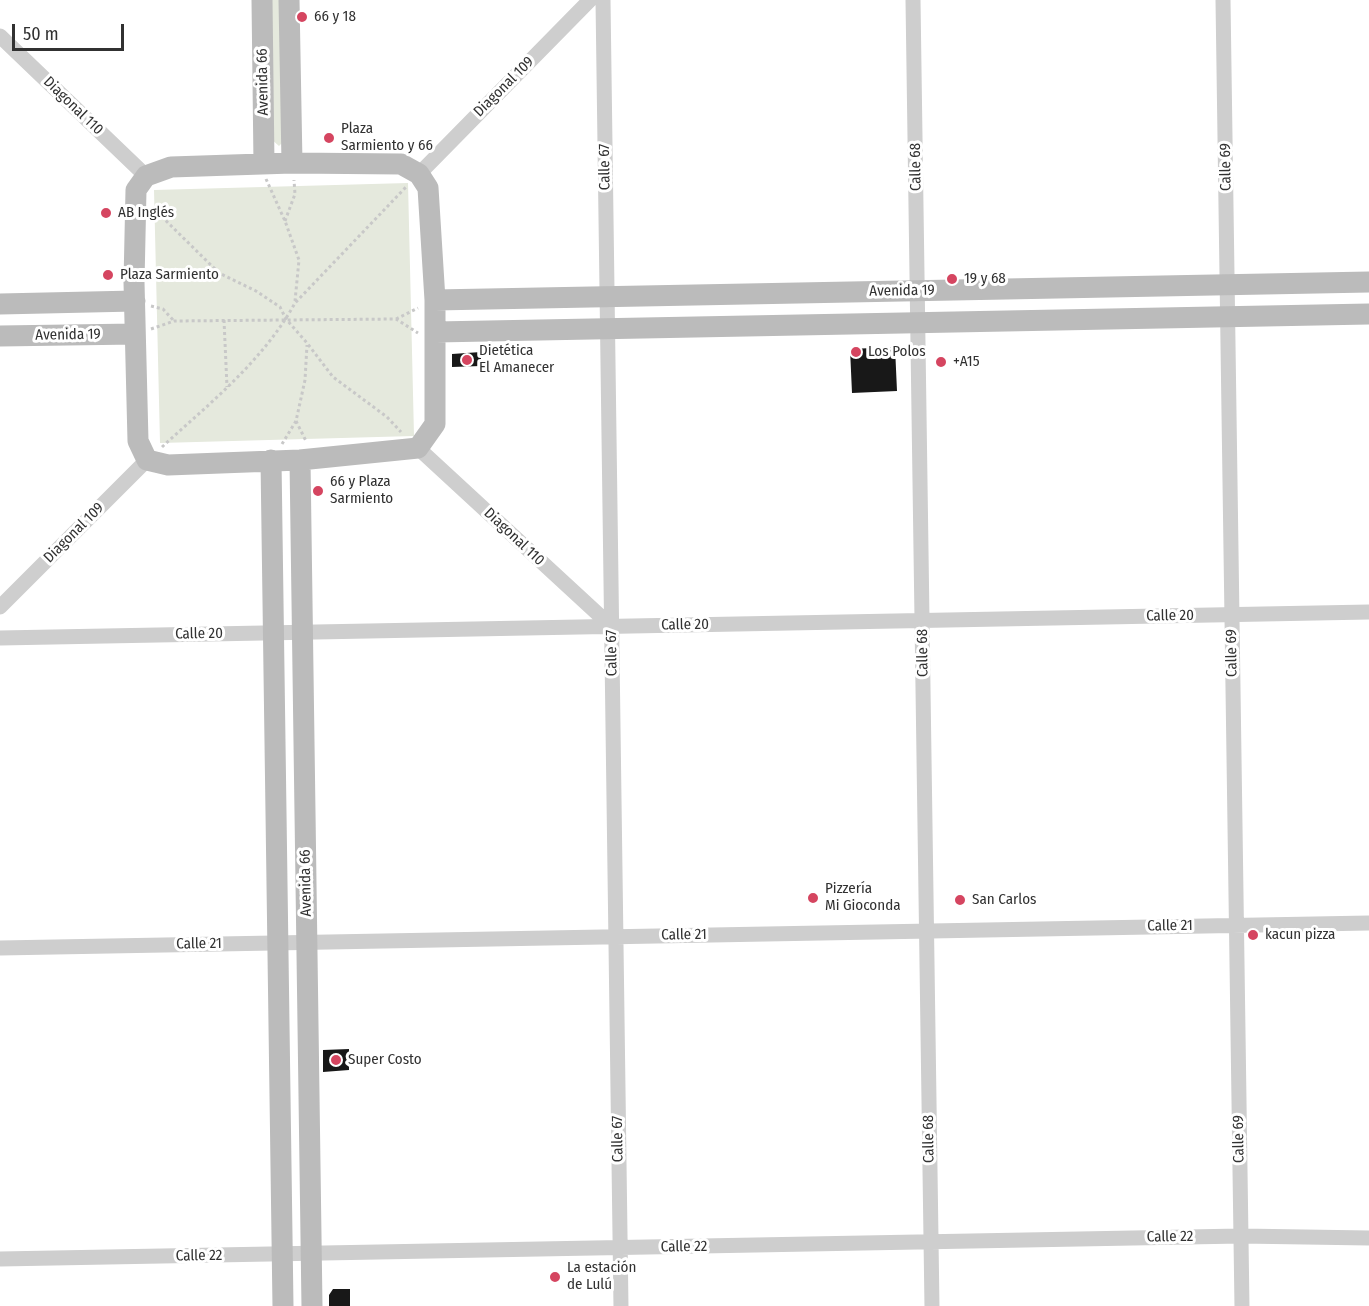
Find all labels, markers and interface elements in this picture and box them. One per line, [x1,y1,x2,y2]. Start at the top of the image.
place label: 66 y 18 [314,8,356,26]
marker: 66 y 18 [295,10,309,24]
scale bar [15,12,128,50]
text: 50 m [23,23,59,45]
street label: Avenida 66 [253,48,273,116]
street label: Diagonal 109 [470,53,538,121]
street label: Diagonal 110 [39,73,107,139]
place label: Plaza Sarmiento y 66 [341,120,433,155]
marker: Plaza Sarmiento y 66 [322,131,336,145]
street label: Calle 68 [907,143,925,191]
street label: Calle 69 [1217,143,1235,191]
street label: Calle 67 [596,144,614,190]
place label: AB Inglés [118,204,174,222]
marker: AB Inglés [99,206,113,220]
place label: Plaza Sarmiento [120,266,219,284]
marker: Plaza Sarmiento [101,268,115,282]
place label: 19 y 68 [964,270,1006,288]
marker: 19 y 68 [945,272,959,286]
street label: Avenida 19 [869,281,935,301]
street label: Avenida 19 [35,325,101,345]
place label: Dietética El Amanecer [479,342,554,377]
place label: Los Polos [868,343,926,361]
marker: Los Polos [849,345,863,359]
marker: Dietética El Amanecer [460,353,474,367]
place label: +A15 [953,353,980,371]
marker: +A15 [934,355,948,369]
place label: 66 y Plaza Sarmiento [330,473,393,508]
marker: 66 y Plaza Sarmiento [311,484,325,498]
street label: Diagonal 109 [40,499,108,567]
street label: Diagonal 110 [480,504,548,570]
street label: Calle 20 [1146,607,1194,625]
street label: Calle 20 [661,616,709,634]
street label: Calle 20 [175,625,223,643]
street label: Calle 68 [914,629,932,677]
street label: Calle 69 [1223,629,1241,677]
street label: Calle 67 [603,630,621,676]
street label: Avenida 66 [296,849,316,917]
place label: Pizzería Mi Gioconda [825,880,901,915]
marker: Pizzería Mi Gioconda [806,891,820,905]
place label: San Carlos [972,891,1036,909]
marker: San Carlos [953,893,967,907]
street label: Calle 21 [1147,917,1193,935]
street label: Calle 21 [661,926,707,944]
place label: kacun pizza [1265,926,1335,944]
marker: kacun pizza [1246,928,1260,942]
street label: Calle 21 [176,935,222,953]
place label: Super Costo [348,1051,422,1069]
marker: Super Costo [329,1053,343,1067]
street label: Calle 68 [920,1115,938,1163]
street label: Calle 69 [1230,1115,1248,1163]
street label: Calle 67 [609,1116,627,1162]
street label: Calle 22 [1147,1228,1193,1246]
street label: Calle 22 [661,1238,707,1256]
street label: Calle 22 [176,1247,222,1265]
place label: La estación de Lulú [567,1259,636,1294]
marker: La estación de Lulú [548,1270,562,1284]

